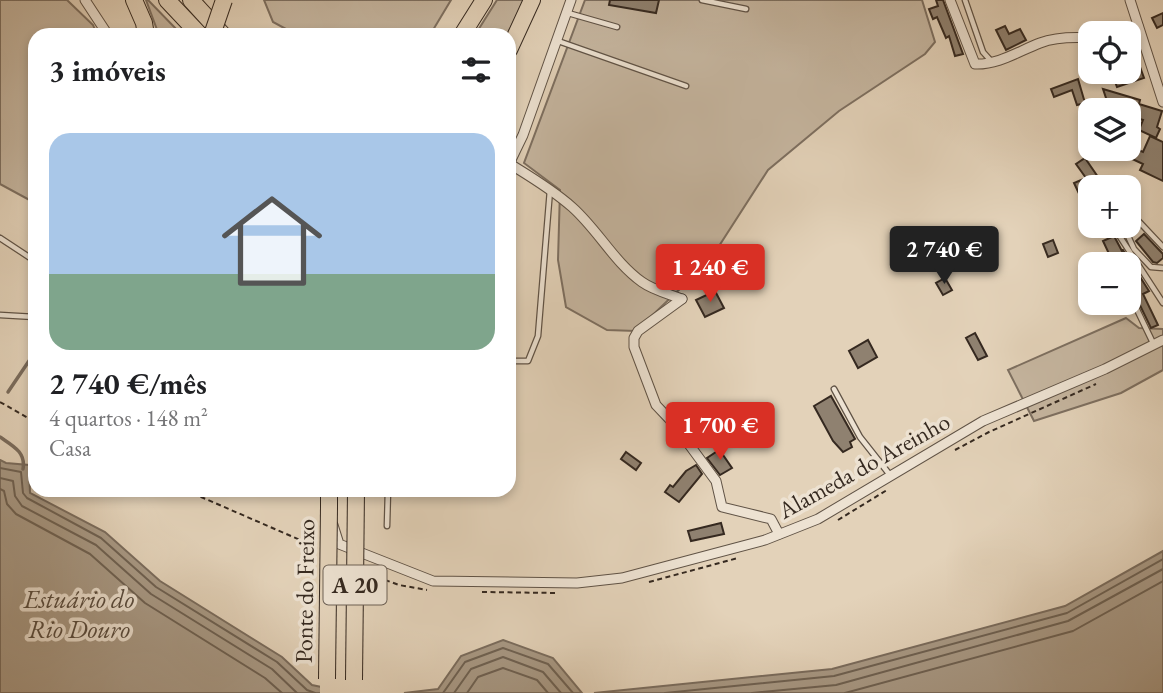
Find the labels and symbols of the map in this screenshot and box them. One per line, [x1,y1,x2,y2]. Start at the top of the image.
pin: 2 740 € [879,226,1009,286]
pin: 1 240 € [645,244,775,304]
pin: 1 700 € [655,402,785,462]
street label: Alameda do Areinho [771,405,955,526]
street label: Ponte do Freixo [288,518,321,663]
road number: A 20 [324,566,386,604]
water label: Estuário do Rio Douro [23,582,134,646]

